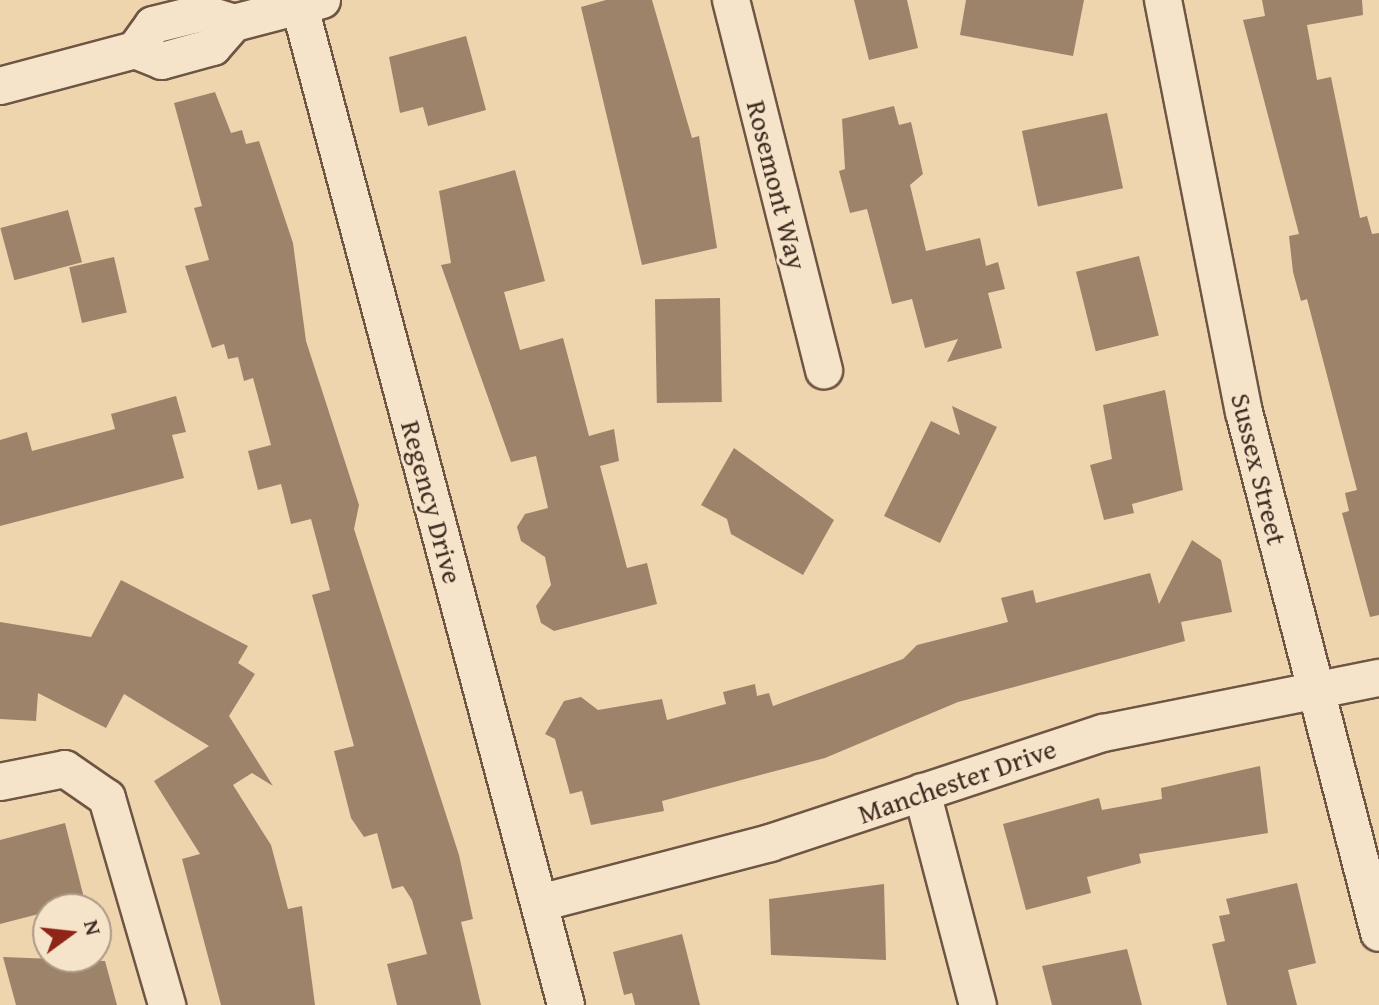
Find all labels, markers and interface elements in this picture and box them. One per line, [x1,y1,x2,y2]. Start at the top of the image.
street label: Rosemont Way [740,97,814,273]
street label: Sussex Street [1224,390,1294,548]
street label: Regency Drive [394,417,470,587]
street label: Manchester Drive [853,731,1061,831]
north arrow [32,893,112,973]
text: N [76,916,111,939]

